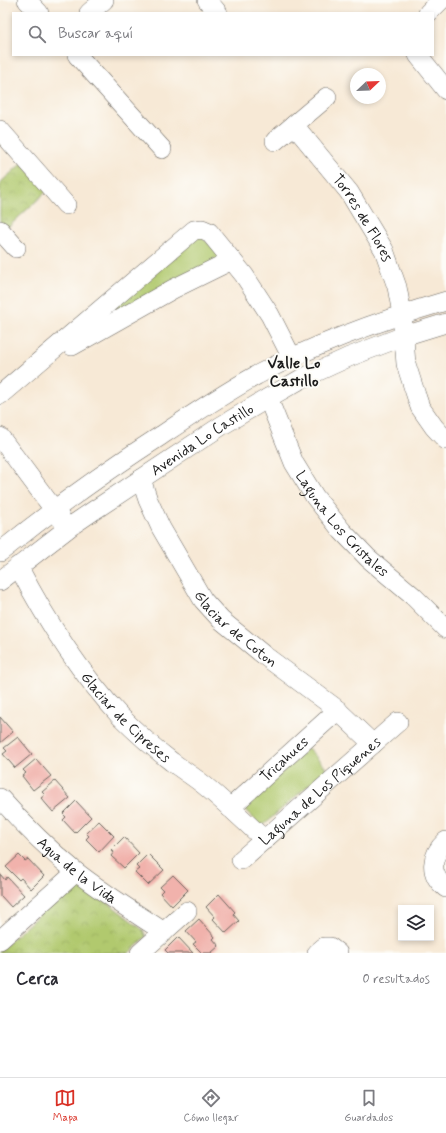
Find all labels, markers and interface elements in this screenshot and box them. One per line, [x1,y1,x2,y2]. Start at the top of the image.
search box [12,12,434,56]
icon: search [26,23,48,45]
text: Buscar aquí [58,24,133,44]
north arrow [350,68,386,104]
street label: Torres de Flores [327,170,396,265]
district label: Valle Lo Castillo [268,353,321,392]
street label: Avenida Lo Castillo [147,400,258,481]
street label: Laguna Los Cristales [290,467,393,582]
street label: Glaciar de Coton [189,587,281,673]
street label: Glaciar de Cipreses [76,668,175,768]
street label: Laguna de Los Piquenes [255,732,386,851]
street label: Tricahues [256,732,314,787]
street label: Agua de la Vida [32,833,121,909]
map controls [398,905,434,941]
button: layers [398,905,434,941]
text: Cerca [16,968,59,990]
text: 0 resultados [362,971,430,988]
tab: Mapa [53,1087,78,1125]
tab: Cómo llegar [184,1087,239,1125]
tab: Guardados [344,1087,393,1125]

